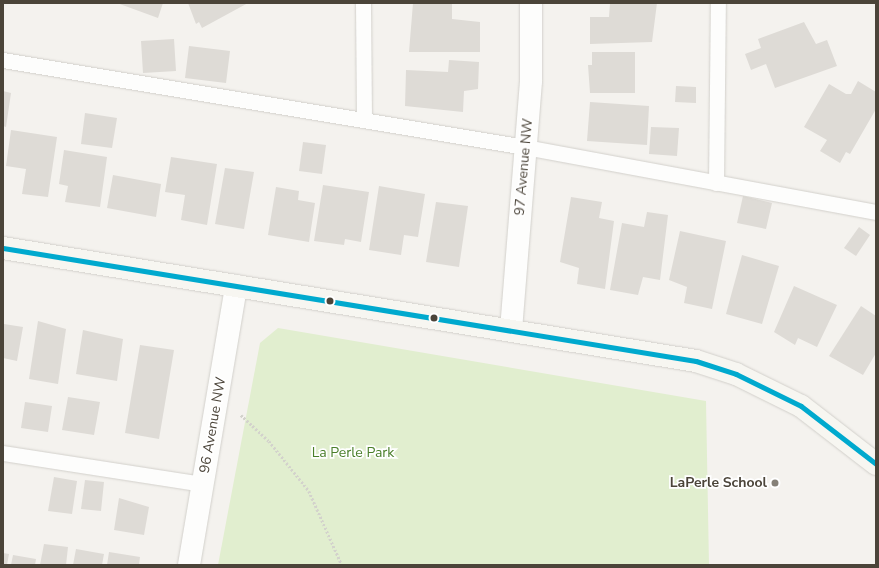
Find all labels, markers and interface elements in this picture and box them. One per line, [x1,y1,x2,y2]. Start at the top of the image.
street label: 97 Avenue NW [511,118,537,216]
unlabelled marker [325,296,335,306]
unlabelled marker [429,313,439,323]
street label: 96 Avenue NW [196,376,230,474]
park label: La Perle Park [312,445,394,461]
place label: LaPerle School [670,475,767,491]
marker: LaPerle School [770,478,780,488]

